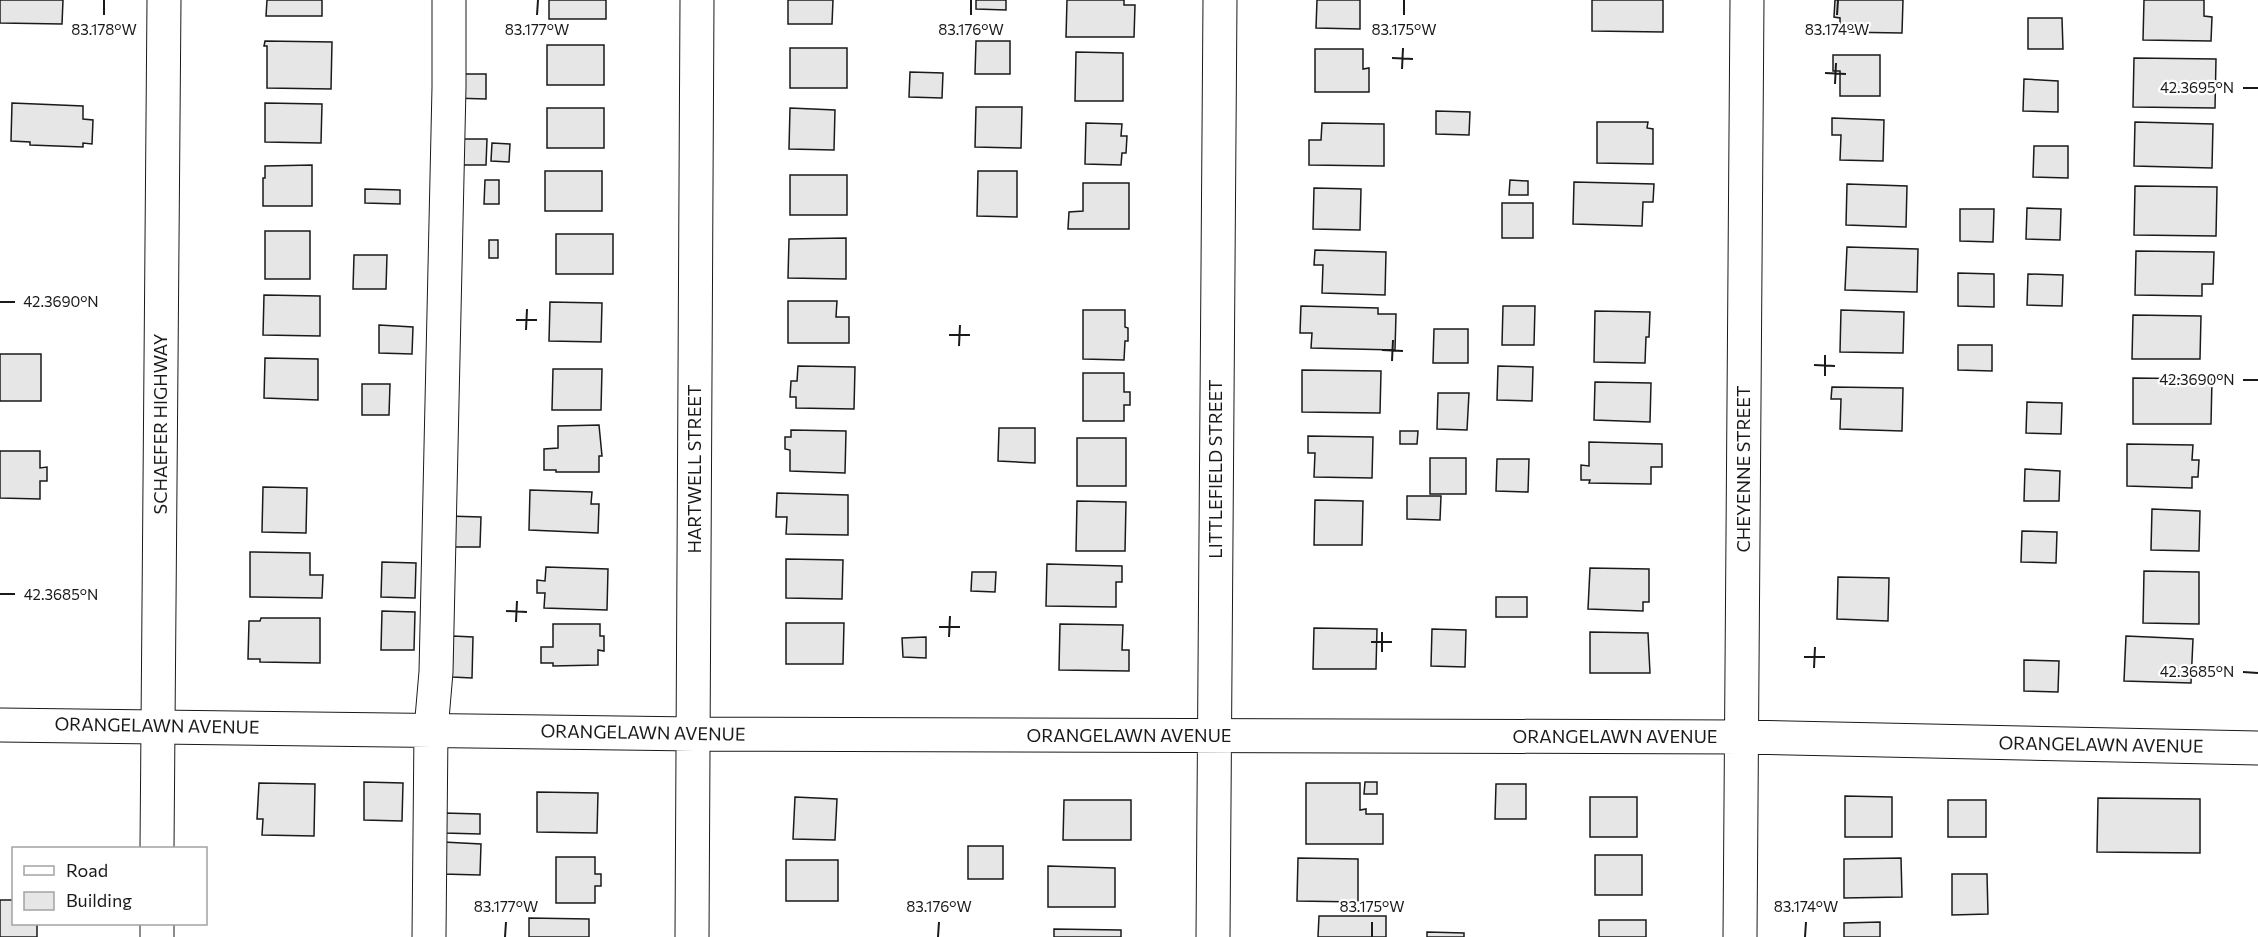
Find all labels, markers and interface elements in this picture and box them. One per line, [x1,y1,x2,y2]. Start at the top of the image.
text: 83.178°W [71,20,137,38]
text: 83.177°W [505,20,569,38]
text: 83.176°W [938,20,1004,38]
text: 83.175°W [1371,20,1437,38]
text: 83.174°W [1805,20,1869,38]
text: 42.3695°N [2160,78,2234,96]
text: 42.3690°N [23,292,99,310]
street label: SCHAEFER HIGHWAY [149,333,171,514]
text: 42.3690°N [2159,370,2235,388]
street label: LITTLEFIELD STREET [1204,379,1226,559]
street label: HARTWELL STREET [683,384,705,554]
street label: CHEYENNE STREET [1732,385,1754,553]
text: 42.3685°N [24,585,98,603]
text: 42.3685°N [2160,662,2234,680]
street label: ORANGELAWN AVENUE [54,712,260,738]
street label: ORANGELAWN AVENUE [540,719,746,745]
street label: ORANGELAWN AVENUE [1027,724,1232,746]
street label: ORANGELAWN AVENUE [1513,725,1718,747]
street label: ORANGELAWN AVENUE [1998,731,2204,757]
legend [12,847,207,925]
text: Road [66,859,108,881]
text: Building [66,889,132,911]
text: 83.177°W [474,897,538,915]
text: 83.176°W [906,897,972,915]
text: 83.175°W [1339,897,1405,915]
text: 83.174°W [1774,897,1838,915]

